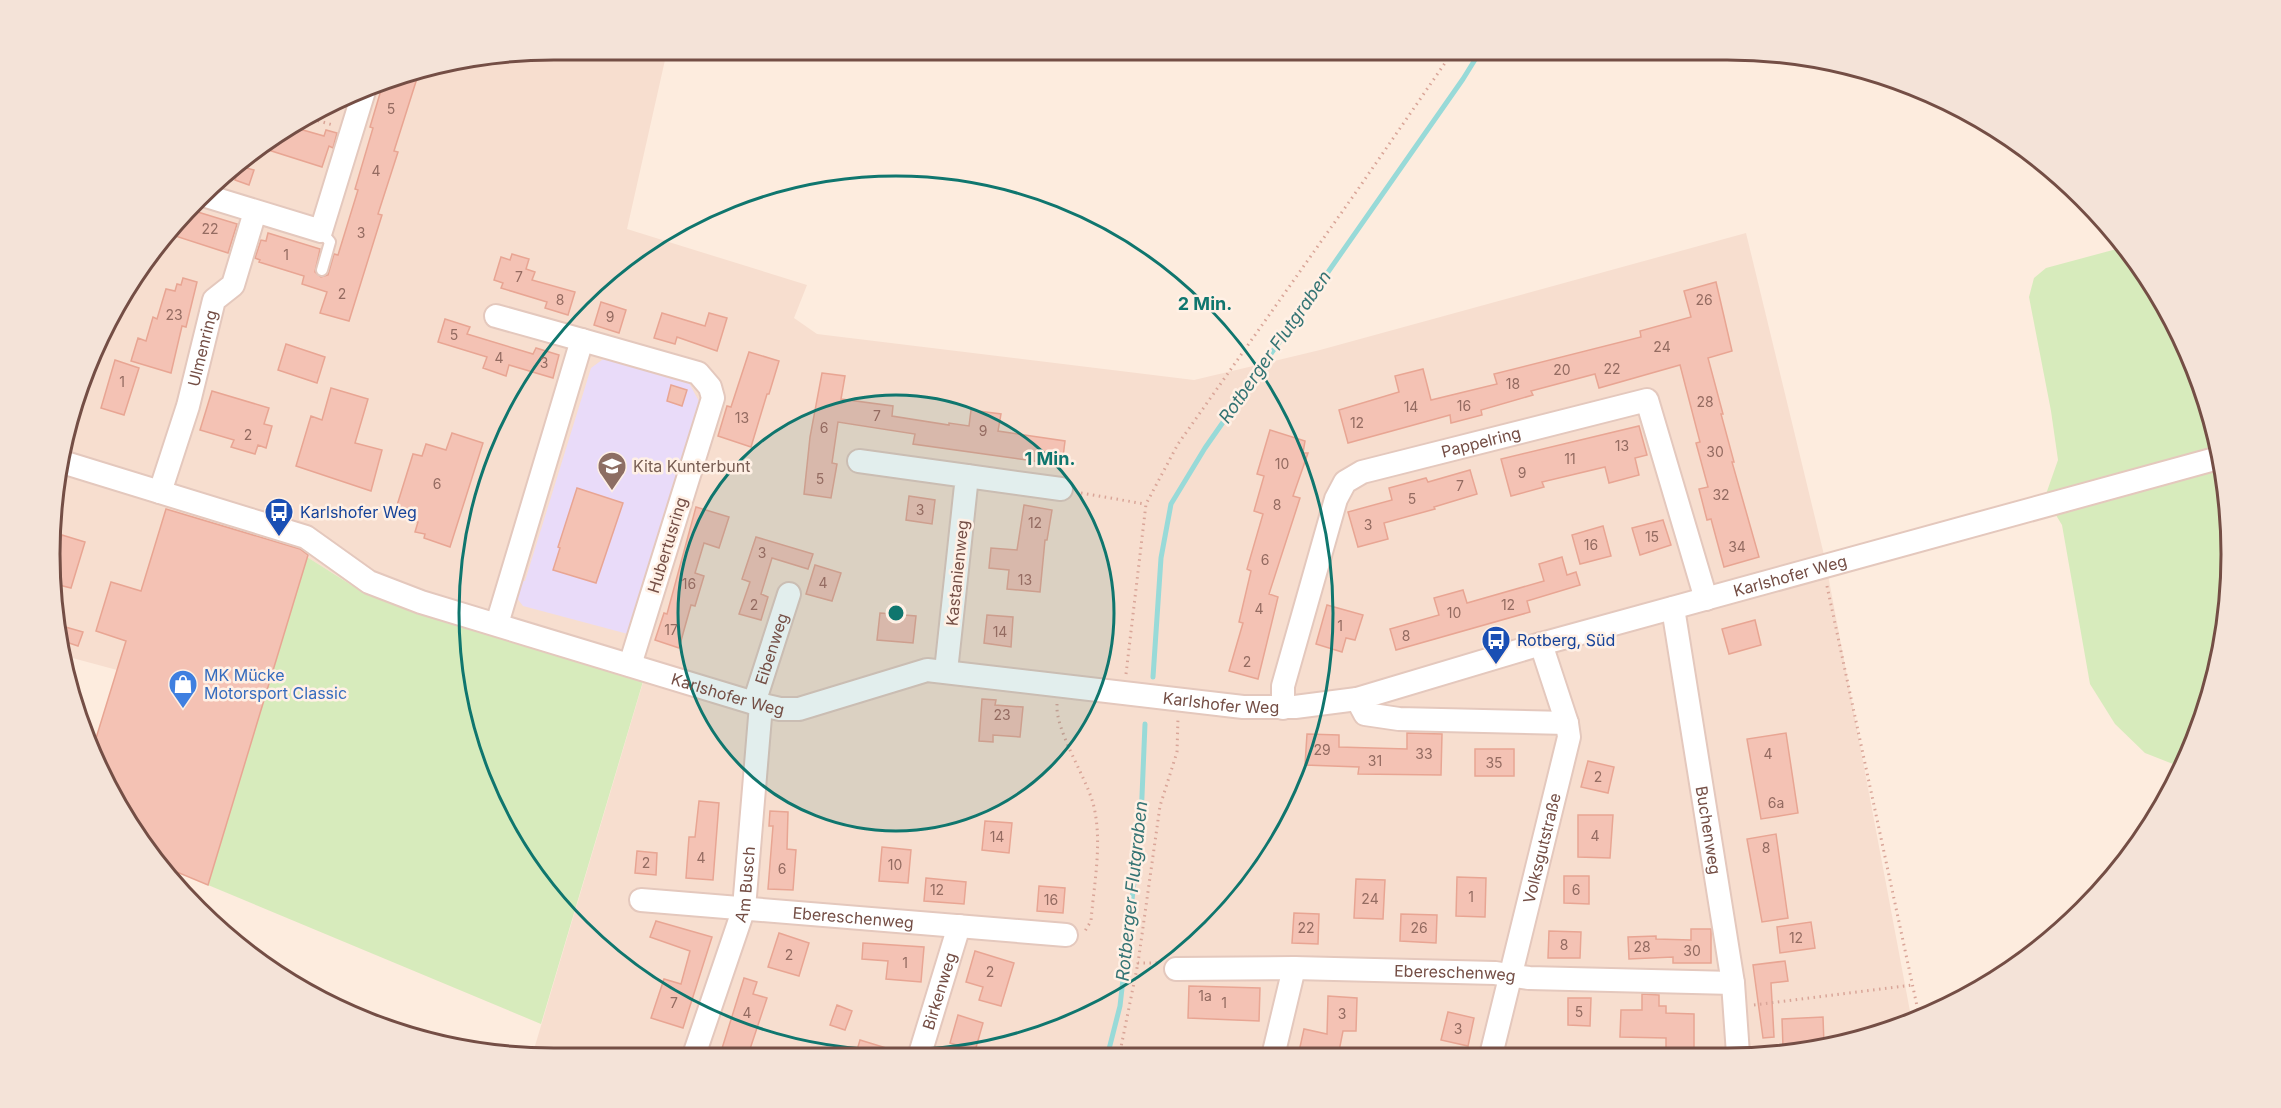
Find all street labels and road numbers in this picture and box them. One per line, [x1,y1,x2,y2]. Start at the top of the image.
street label: Ulmenring [183,308,221,388]
street label: Pappelring [1439,422,1523,462]
street label: Hubertusring [643,495,691,595]
street label: Kastanienweg [941,519,973,627]
street label: Karlshofer Weg [1731,551,1849,601]
street label: Eibenweg [751,610,792,687]
street label: Karlshofer Weg [669,668,786,720]
street label: Karlshofer Weg [1162,688,1279,717]
street label: Buchenweg [1692,785,1725,876]
street label: Volksgutstraße [1519,791,1565,905]
street label: Am Busch [730,846,759,925]
street label: Ebereschenweg [792,903,915,932]
street label: Birkenweg [918,950,960,1032]
street label: Ebereschenweg [1394,960,1517,986]

